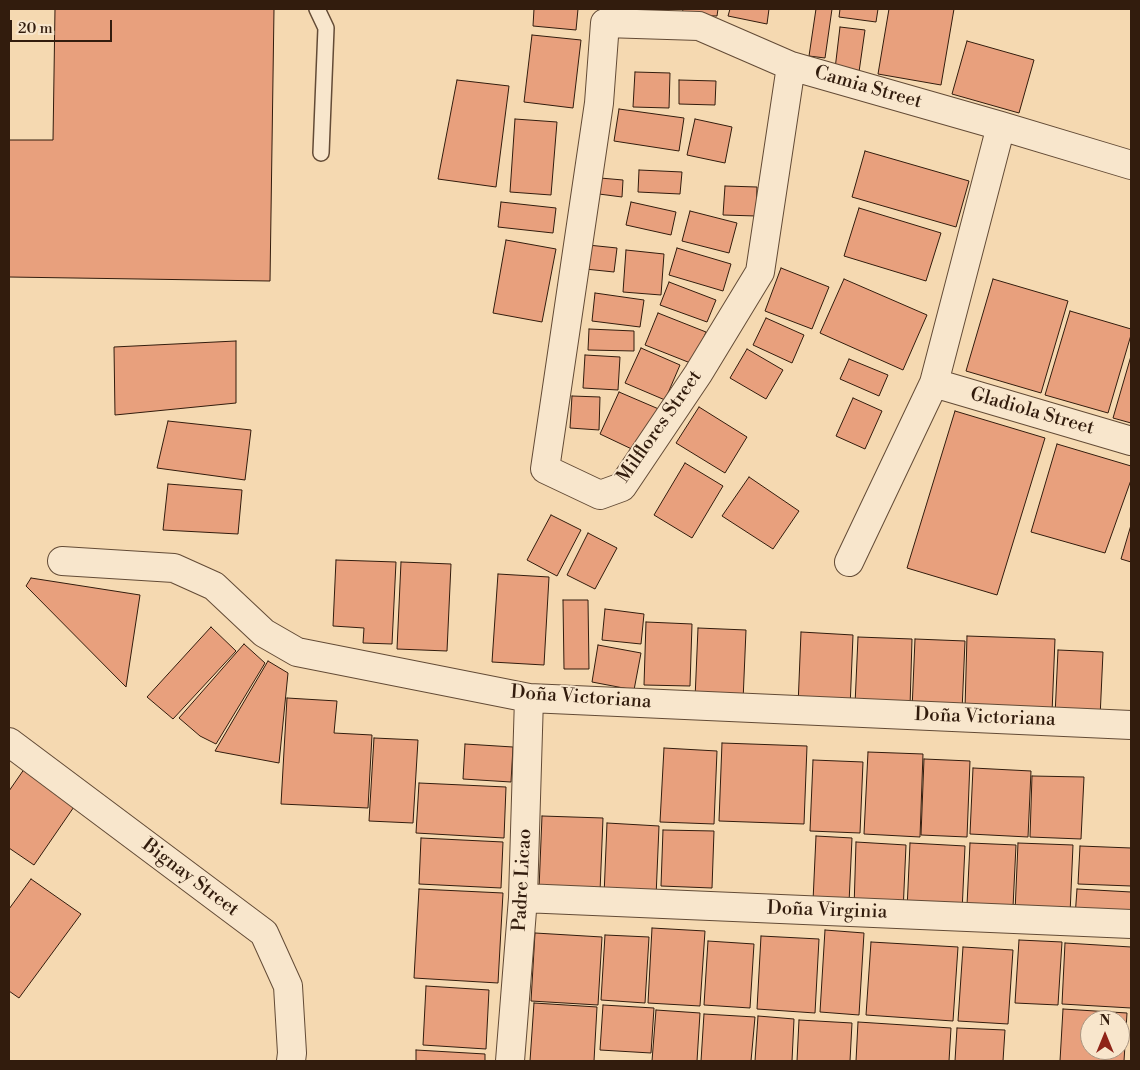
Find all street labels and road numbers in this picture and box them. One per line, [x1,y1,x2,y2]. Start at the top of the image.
street label: Camia Street [812,62,924,114]
street label: Milflores Street [613,366,707,488]
street label: Gladiola Street [967,383,1097,441]
street label: Doña Victoriana [510,682,652,714]
street label: Doña Victoriana [914,704,1056,732]
street label: Padre Licao [509,828,537,932]
street label: Bignay Street [137,834,243,922]
street label: Doña Virginia [766,898,888,924]

